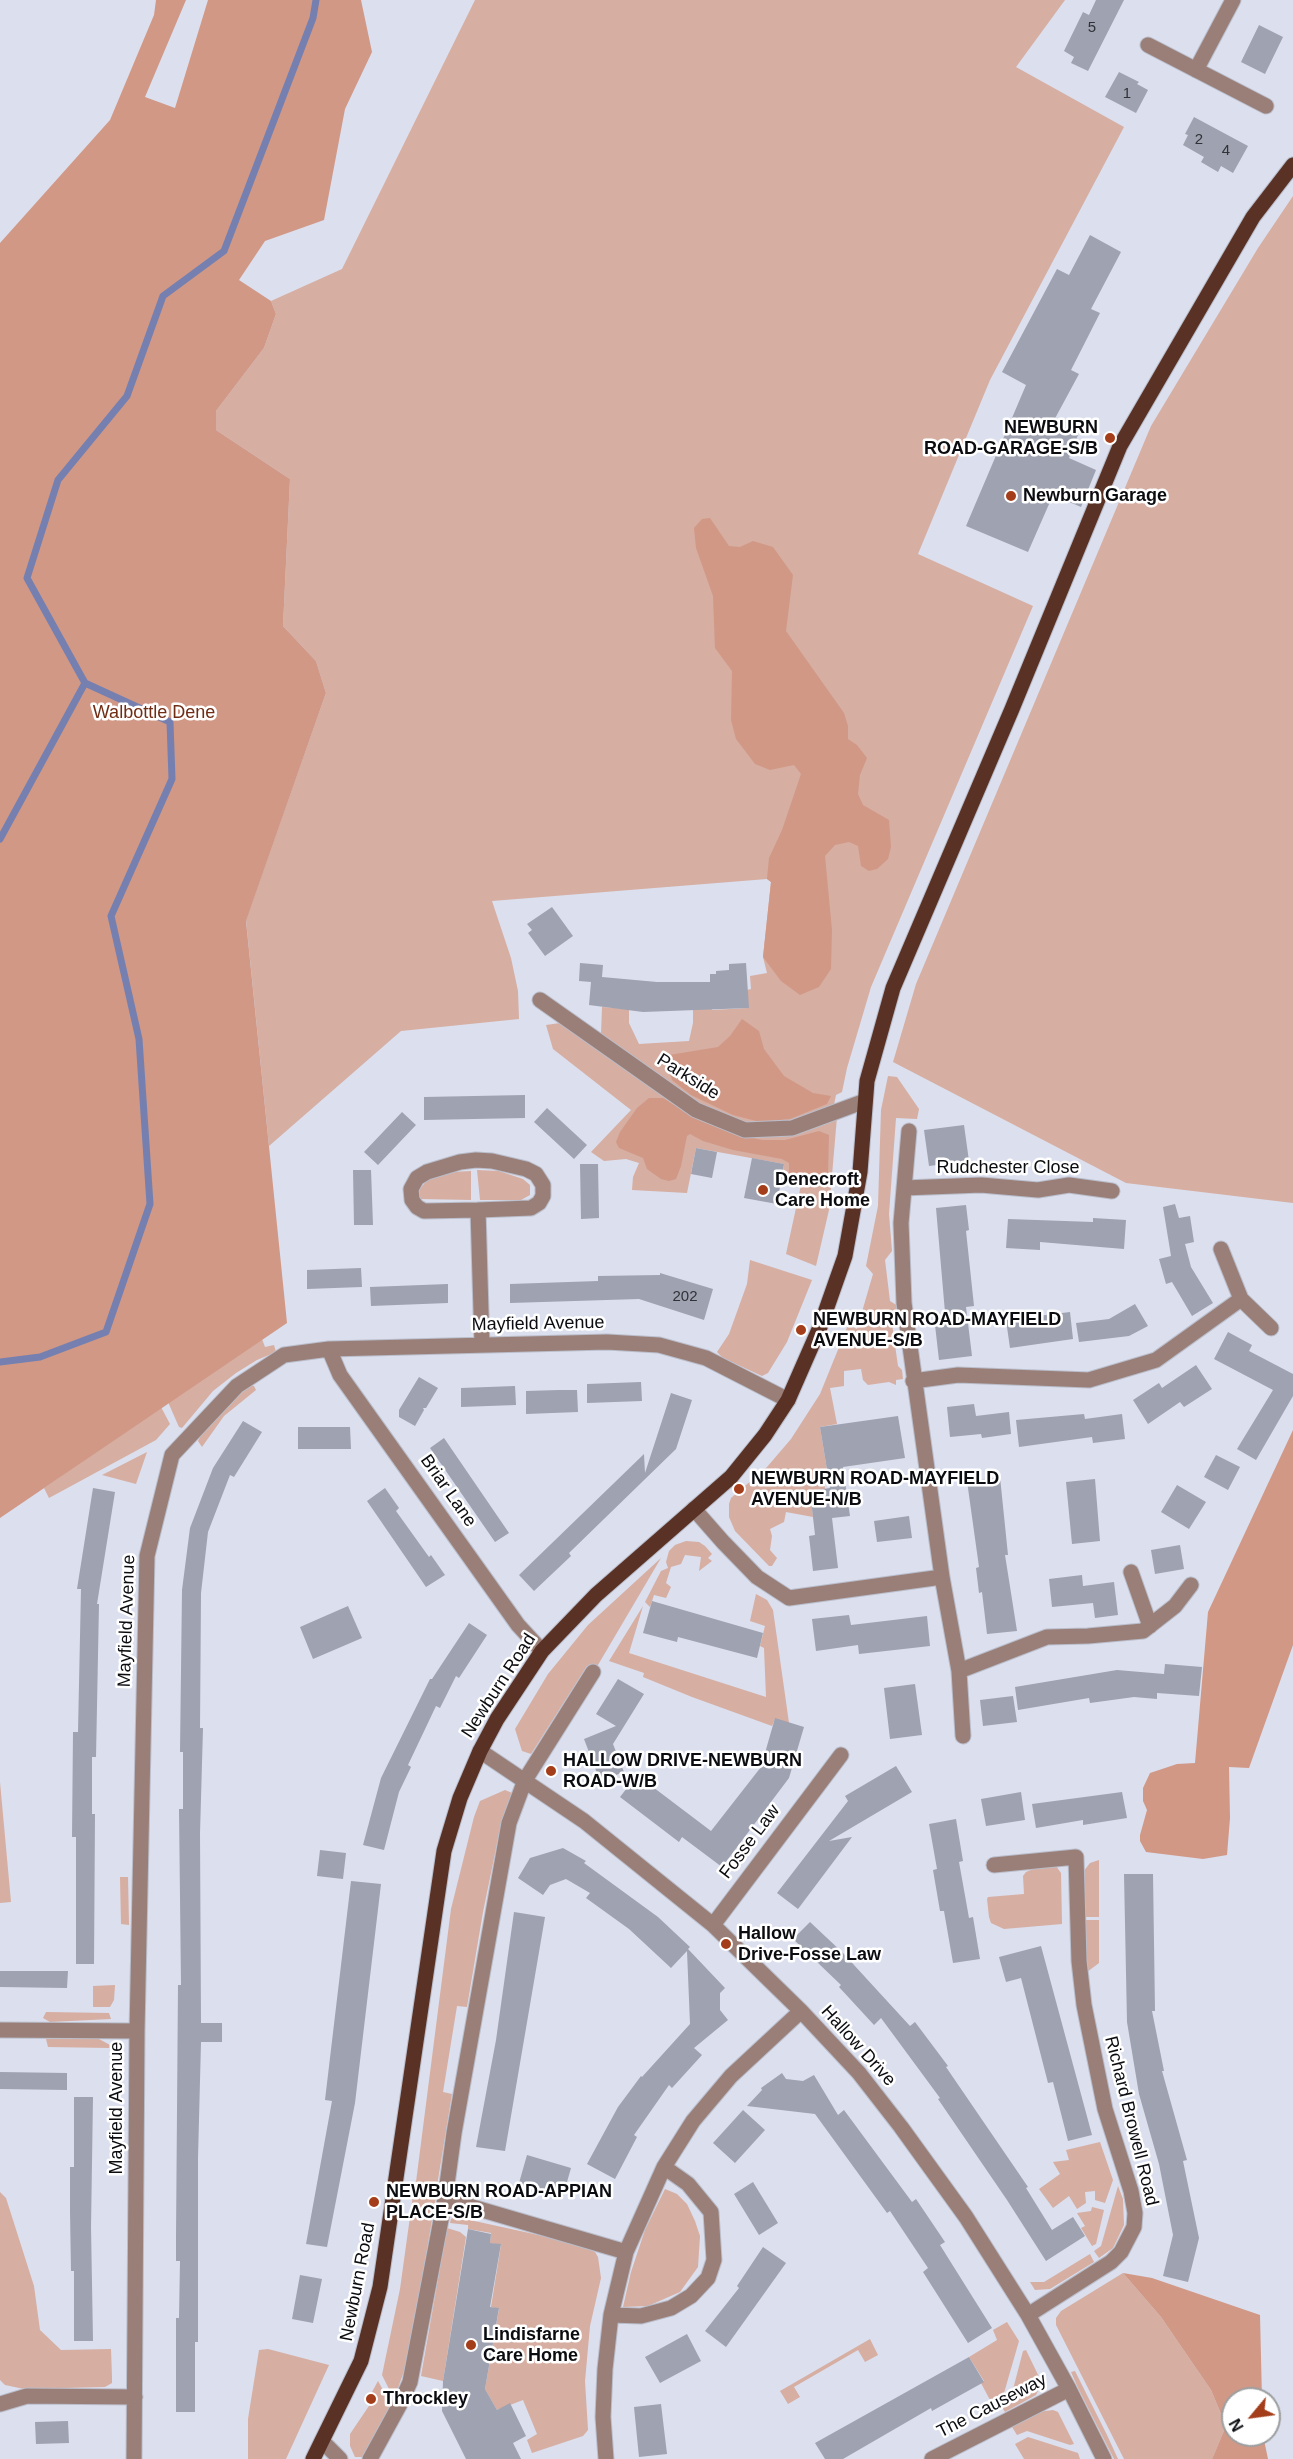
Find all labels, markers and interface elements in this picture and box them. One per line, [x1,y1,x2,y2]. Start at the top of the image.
house number: 5 [1088,19,1096,37]
house number: 1 [1123,85,1131,103]
house number: 2 [1195,131,1203,149]
house number: 4 [1222,142,1230,160]
place label: NEWBURN ROAD-GARAGE-S/B [924,417,1098,460]
marker: NEWBURN ROAD-GARAGE-S/B [1103,431,1117,445]
place label: Newburn Garage [1023,485,1167,507]
marker: Newburn Garage [1004,489,1018,503]
park label: Walbottle Dene [93,702,215,724]
street label: Parkside [653,1049,723,1105]
street label: Rudchester Close [936,1157,1080,1179]
place label: Denecroft Care Home [775,1169,870,1212]
marker: Denecroft Care Home [756,1183,770,1197]
house number: 202 [672,1288,698,1306]
place label: NEWBURN ROAD-MAYFIELD AVENUE-S/B [813,1309,1061,1352]
street label: Mayfield Avenue [471,1312,605,1336]
marker: NEWBURN ROAD-MAYFIELD AVENUE-S/B [794,1323,808,1337]
street label: Briar Lane [415,1451,481,1531]
place label: NEWBURN ROAD-MAYFIELD AVENUE-N/B [751,1468,999,1510]
marker: NEWBURN ROAD-MAYFIELD AVENUE-N/B [732,1482,746,1496]
street label: Mayfield Avenue [114,1554,140,1688]
street label: Newburn Road [457,1630,541,1742]
place label: HALLOW DRIVE-NEWBURN ROAD-W/B [563,1750,802,1792]
marker: HALLOW DRIVE-NEWBURN ROAD-W/B [544,1764,558,1778]
street label: Fosse Law [715,1801,785,1883]
place label: Hallow Drive-Fosse Law [738,1923,881,1966]
marker: Hallow Drive-Fosse Law [719,1937,733,1951]
street label: Hallow Drive [816,2001,900,2091]
street label: Richard Browell Road [1099,2034,1163,2208]
street label: Mayfield Avenue [106,2042,128,2174]
place label: NEWBURN ROAD-APPIAN PLACE-S/B [386,2181,612,2224]
marker: NEWBURN ROAD-APPIAN PLACE-S/B [367,2195,381,2209]
street label: Newburn Road [336,2221,380,2343]
place label: Lindisfarne Care Home [483,2324,580,2366]
marker: Lindisfarne Care Home [464,2338,478,2352]
street label: The Causeway [934,2369,1050,2443]
north arrow [1221,2387,1281,2447]
place label: Throckley [383,2388,468,2410]
marker: Throckley [364,2392,378,2406]
text: N [1226,2416,1247,2434]

